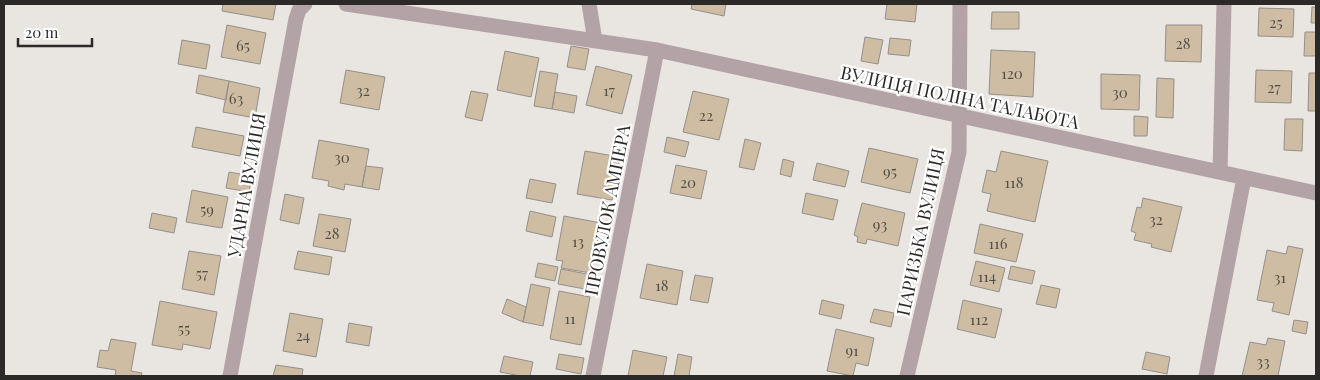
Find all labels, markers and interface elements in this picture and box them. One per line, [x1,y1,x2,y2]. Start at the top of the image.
house number: 25 [1269,12,1283,32]
scale bar [18,15,91,47]
text: 20 m [25,22,59,42]
house number: 28 [1176,33,1191,53]
house number: 65 [236,35,250,55]
street label: ВУЛИЦЯ ПОЛІНА ТАЛАБОТА [839,60,1082,134]
house number: 120 [1001,63,1023,83]
house number: 27 [1267,77,1281,97]
house number: 32 [356,80,370,100]
house number: 17 [603,80,615,100]
house number: 30 [1112,82,1128,102]
house number: 63 [229,88,243,108]
house number: 22 [699,105,713,125]
street label: УДАРНА ВУЛИЦЯ [221,111,271,260]
street label: ПРОВУЛОК АМПЕРА [579,122,635,297]
street label: ПАРИЗЬКА ВУЛИЦЯ [890,146,950,318]
house number: 30 [334,147,350,167]
house number: 95 [883,161,897,181]
house number: 20 [680,172,696,192]
house number: 118 [1005,172,1024,192]
house number: 59 [200,199,214,219]
house number: 32 [1149,209,1163,229]
house number: 93 [873,214,887,234]
house number: 28 [325,223,340,243]
house number: 13 [572,231,584,251]
house number: 116 [989,233,1008,253]
house number: 57 [196,263,208,283]
house number: 114 [978,266,996,286]
house number: 31 [1274,267,1287,287]
house number: 18 [655,275,669,295]
house number: 11 [564,308,576,328]
house number: 112 [970,309,988,329]
house number: 55 [178,318,190,338]
house number: 24 [296,325,310,345]
house number: 91 [845,340,859,360]
house number: 33 [1256,351,1270,371]

